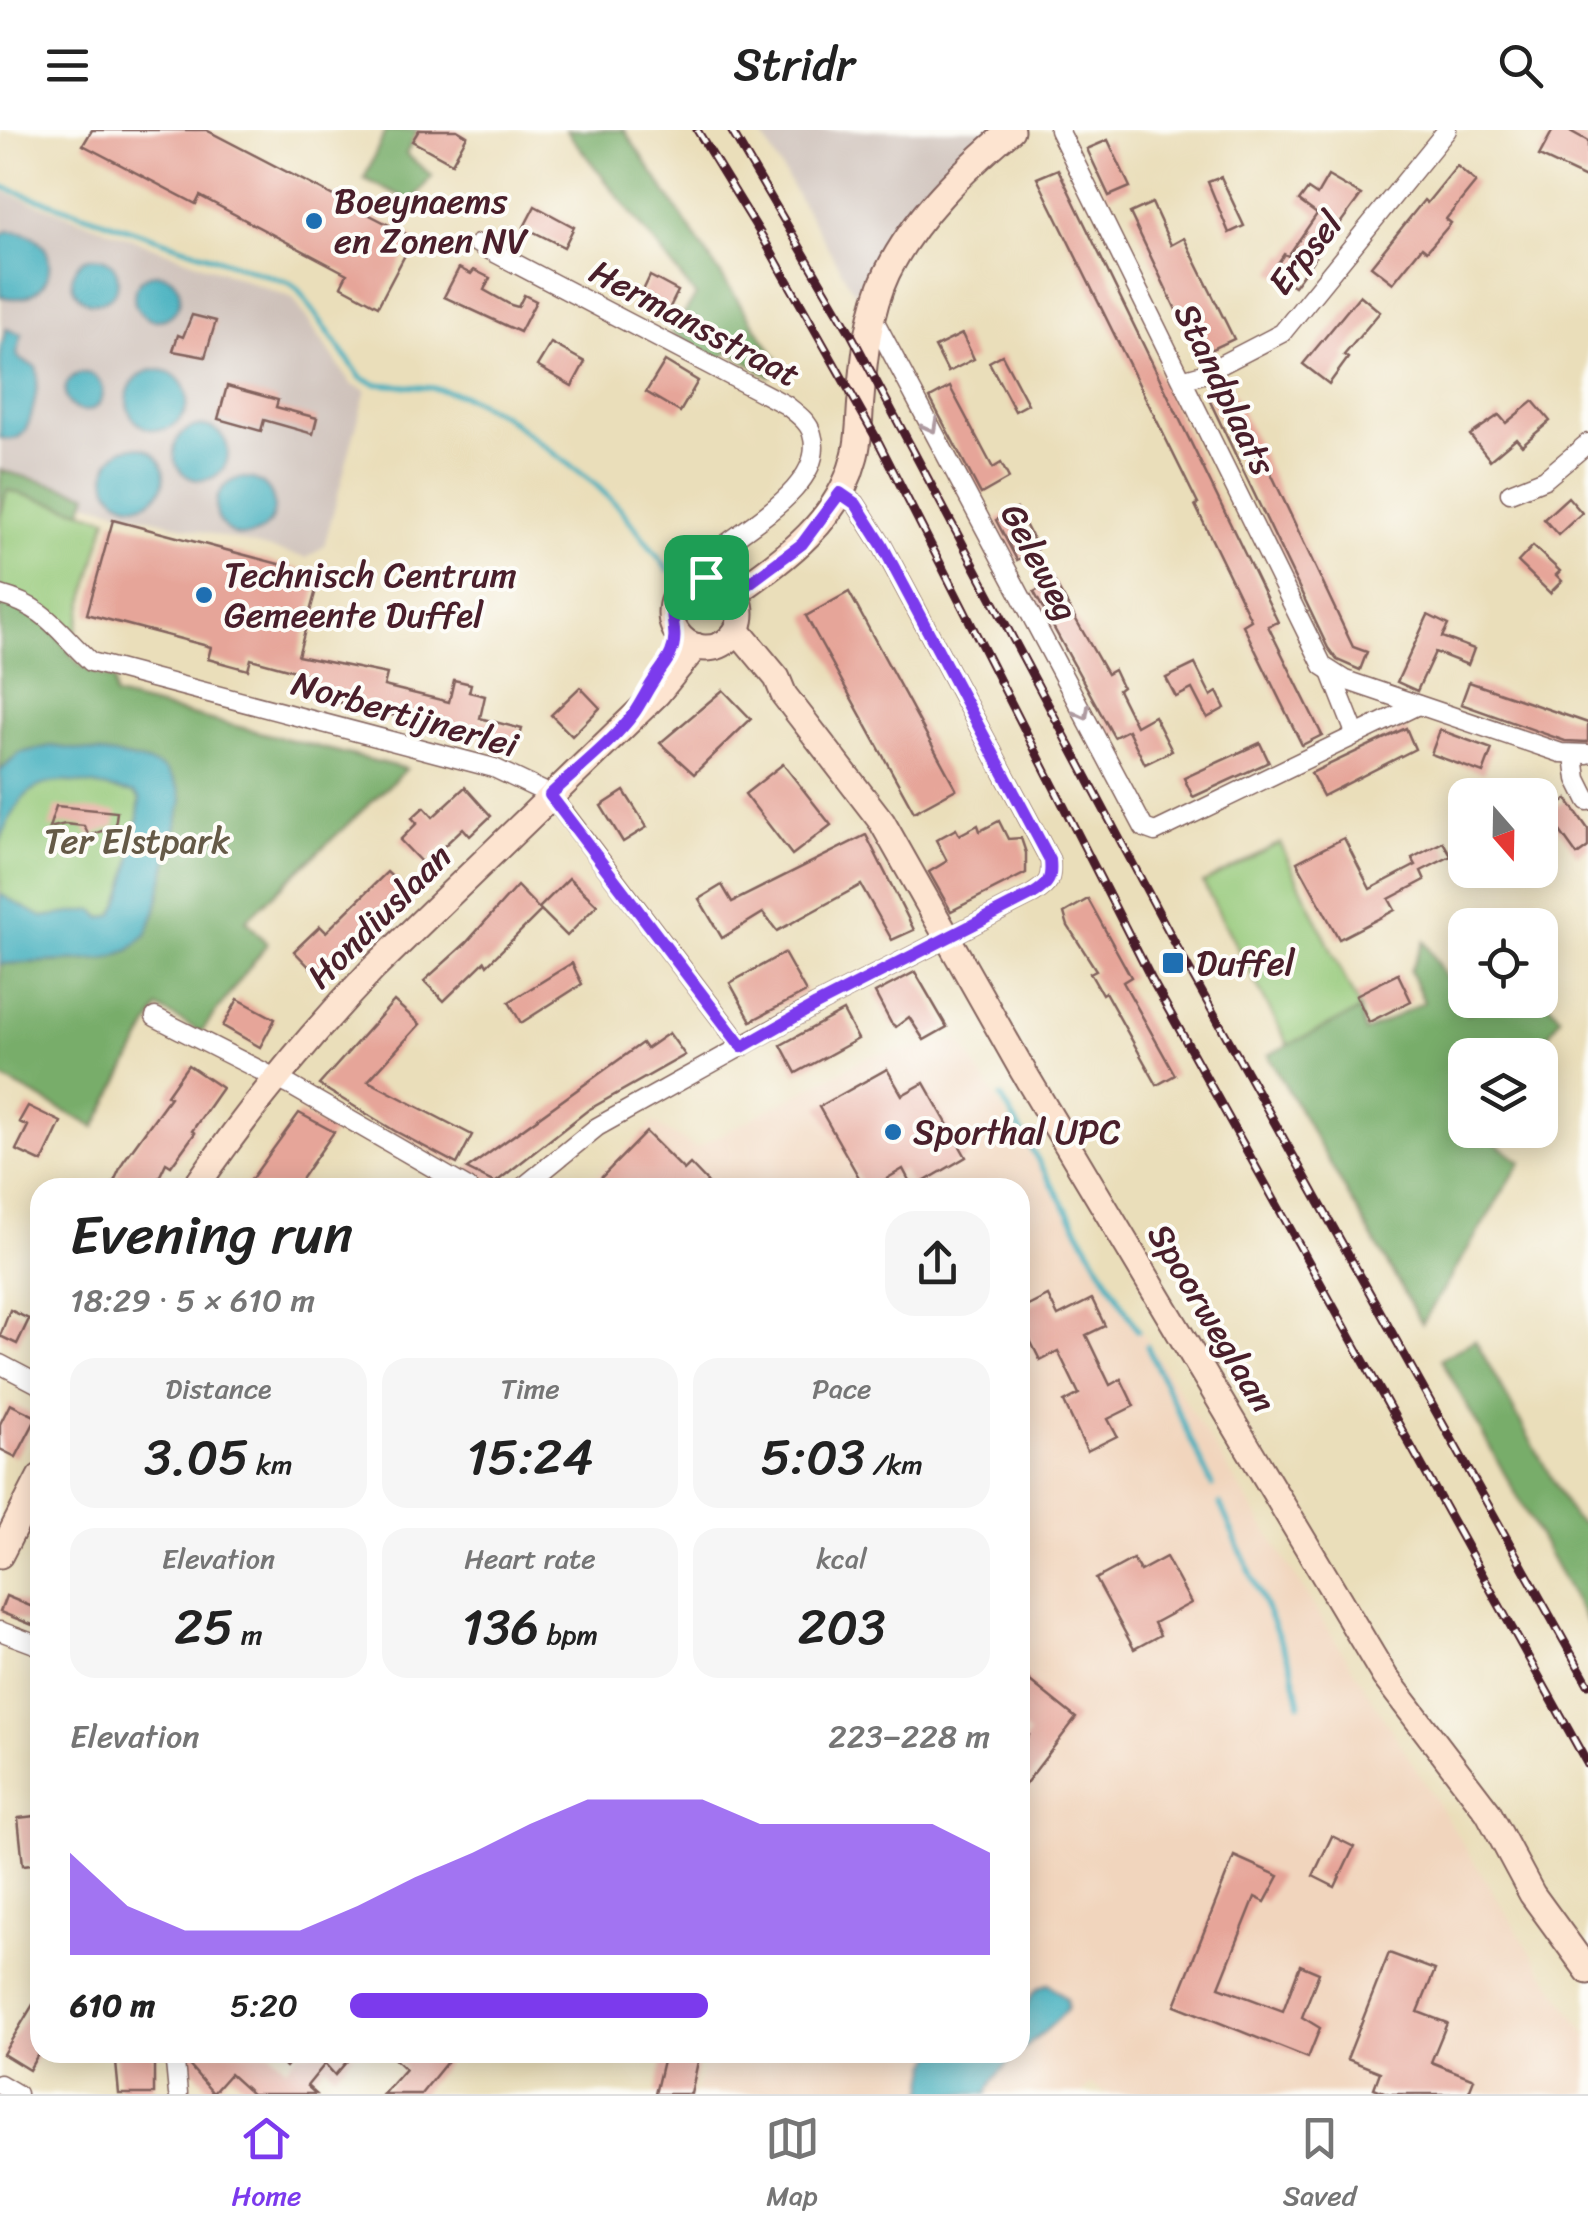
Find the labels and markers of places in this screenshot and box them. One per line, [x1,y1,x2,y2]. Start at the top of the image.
place label: Boeynaems en Zonen NV [334,170,529,272]
marker: Boeynaems en Zonen NV [303,210,325,232]
pin [664,535,749,620]
place label: Technisch Centrum Gemeente Duffel [224,544,517,646]
marker: Technisch Centrum Gemeente Duffel [193,584,215,606]
place label: Duffel [1196,932,1296,994]
marker: Duffel [1160,950,1186,976]
place label: Sporthal UPC [913,1101,1121,1163]
marker: Sporthal UPC [882,1121,904,1143]

